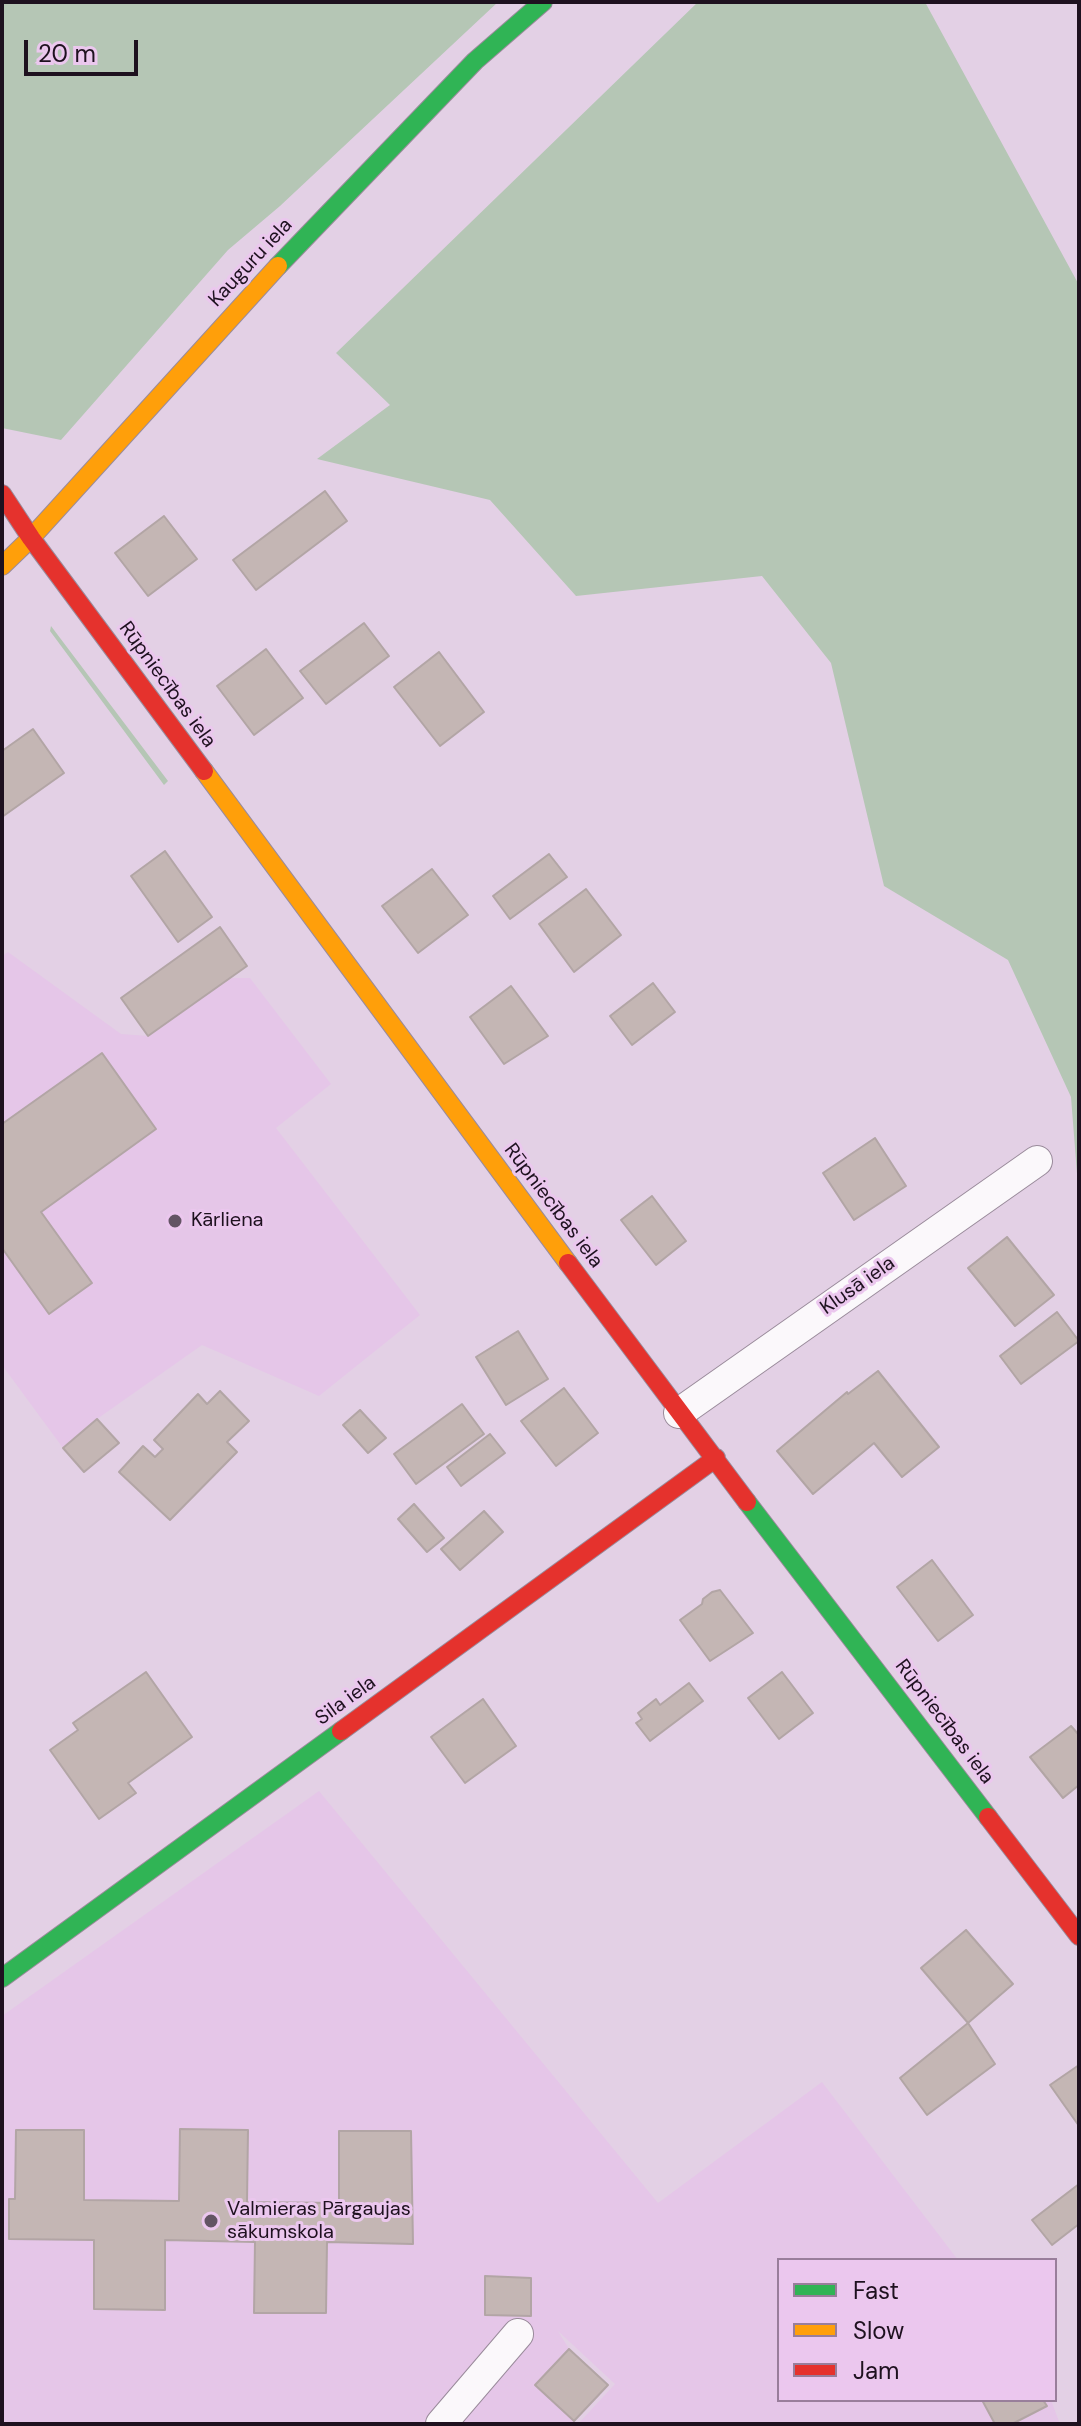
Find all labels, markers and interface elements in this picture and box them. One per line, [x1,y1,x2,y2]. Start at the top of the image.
scale bar [28,24,142,74]
text: 20 m [38,38,96,69]
street label: Kauguru iela [204,214,298,312]
street label: Rūpniecības iela [113,617,221,753]
street label: Rūpniecības iela [498,1139,608,1273]
place label: Kārliena [191,1209,263,1233]
marker: Kārliena [166,1212,184,1230]
street label: Klusā iela [816,1252,900,1320]
street label: Rūpniecības iela [889,1655,999,1789]
street label: Sila iela [311,1671,381,1731]
place label: Valmieras Pārgaujas sākumskola [227,2198,411,2245]
marker: Valmieras Pārgaujas sākumskola [202,2212,220,2230]
legend [777,2258,1057,2402]
text: Fast [853,2275,899,2306]
text: Slow [853,2315,904,2346]
text: Jam [853,2355,899,2386]

